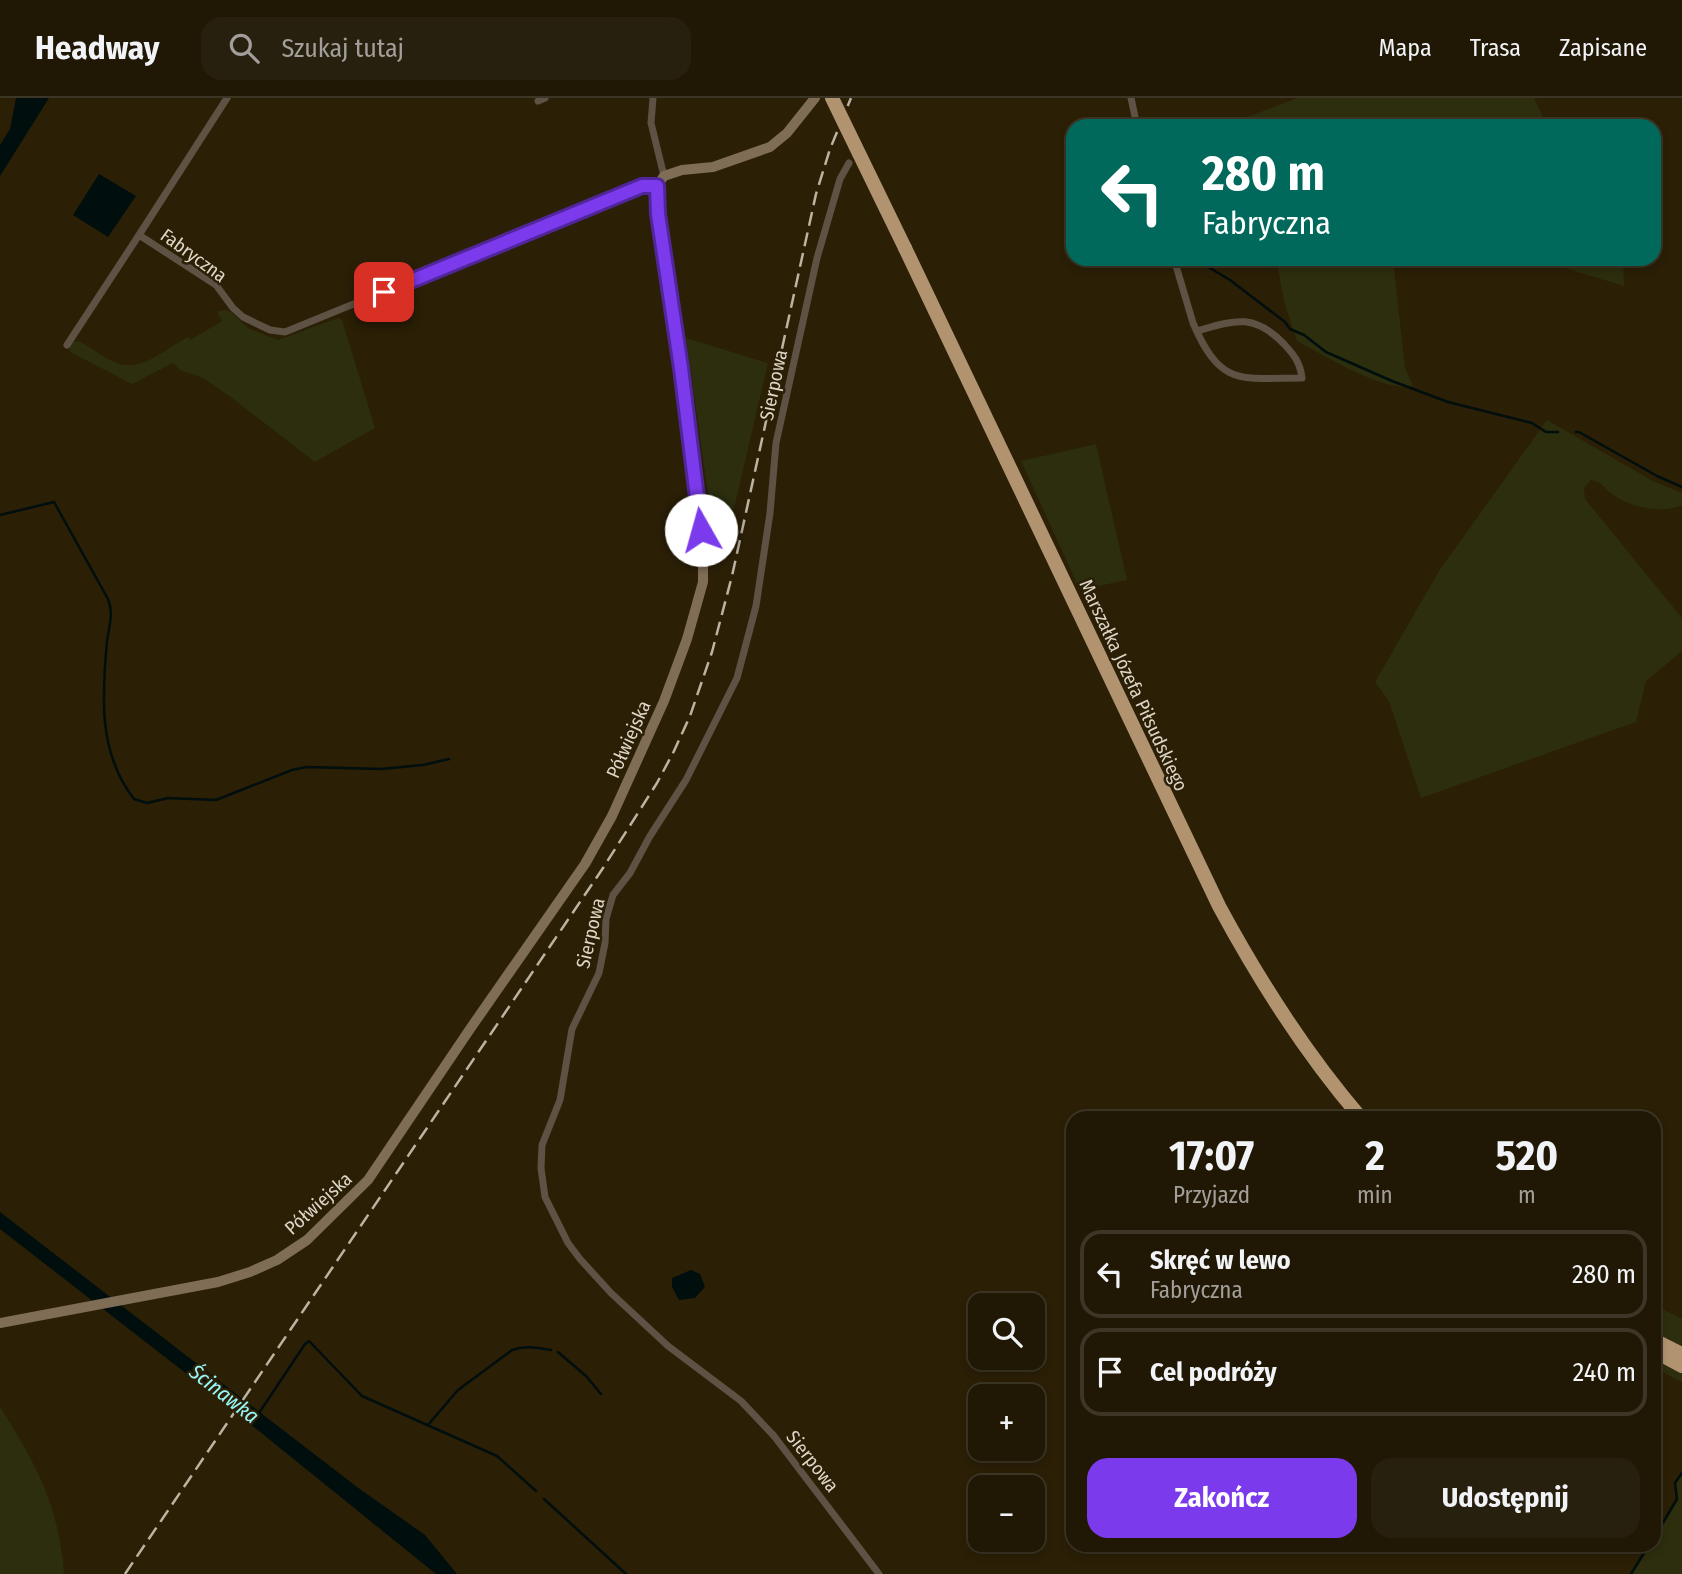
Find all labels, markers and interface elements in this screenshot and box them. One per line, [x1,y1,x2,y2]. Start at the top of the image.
search box [201,17,691,80]
text: Headway [35,28,159,68]
icon: search [225,29,263,67]
text: Szukaj tutaj [281,33,404,64]
text: Mapa [1379,34,1432,62]
text: Trasa [1470,34,1521,62]
text: Zapisane [1559,34,1647,62]
text: 280 m [1202,144,1325,203]
icon: left [1087,147,1178,238]
text: Fabryczna [1202,204,1331,242]
street label: Fabryczna [156,224,231,287]
pin [354,262,414,322]
icon: arrive [365,273,403,311]
street label: Sierpowa [755,348,792,423]
position arrow [664,493,738,567]
street label: Marszałka Józefa Piłsudskiego [1074,576,1193,795]
street label: Półwiejska [601,697,656,781]
street label: Sierpowa [571,896,610,971]
text: 17:07 [1169,1131,1254,1181]
text: 2 [1365,1131,1385,1181]
text: 520 [1496,1131,1558,1181]
street label: Półwiejska [280,1167,357,1239]
text: Przyjazd [1173,1181,1250,1209]
text: min [1357,1181,1393,1209]
text: m [1518,1181,1536,1209]
text: Skręć w lewo [1150,1245,1291,1276]
icon: left [1091,1255,1129,1293]
text: 280 m [1572,1259,1636,1290]
text: Fabryczna [1150,1276,1243,1304]
map controls [968,1293,1045,1552]
button: search [968,1293,1045,1370]
icon: arrive [1091,1353,1129,1391]
text: Cel podróży [1150,1357,1277,1388]
text: 240 m [1573,1357,1636,1388]
water label: Ścinawka [183,1358,264,1429]
button: + [968,1384,1045,1461]
street label: Sierpowa [781,1426,844,1497]
button: Zakończ [1087,1458,1357,1538]
button: Udostępnij [1371,1458,1640,1538]
button: − [968,1475,1045,1552]

